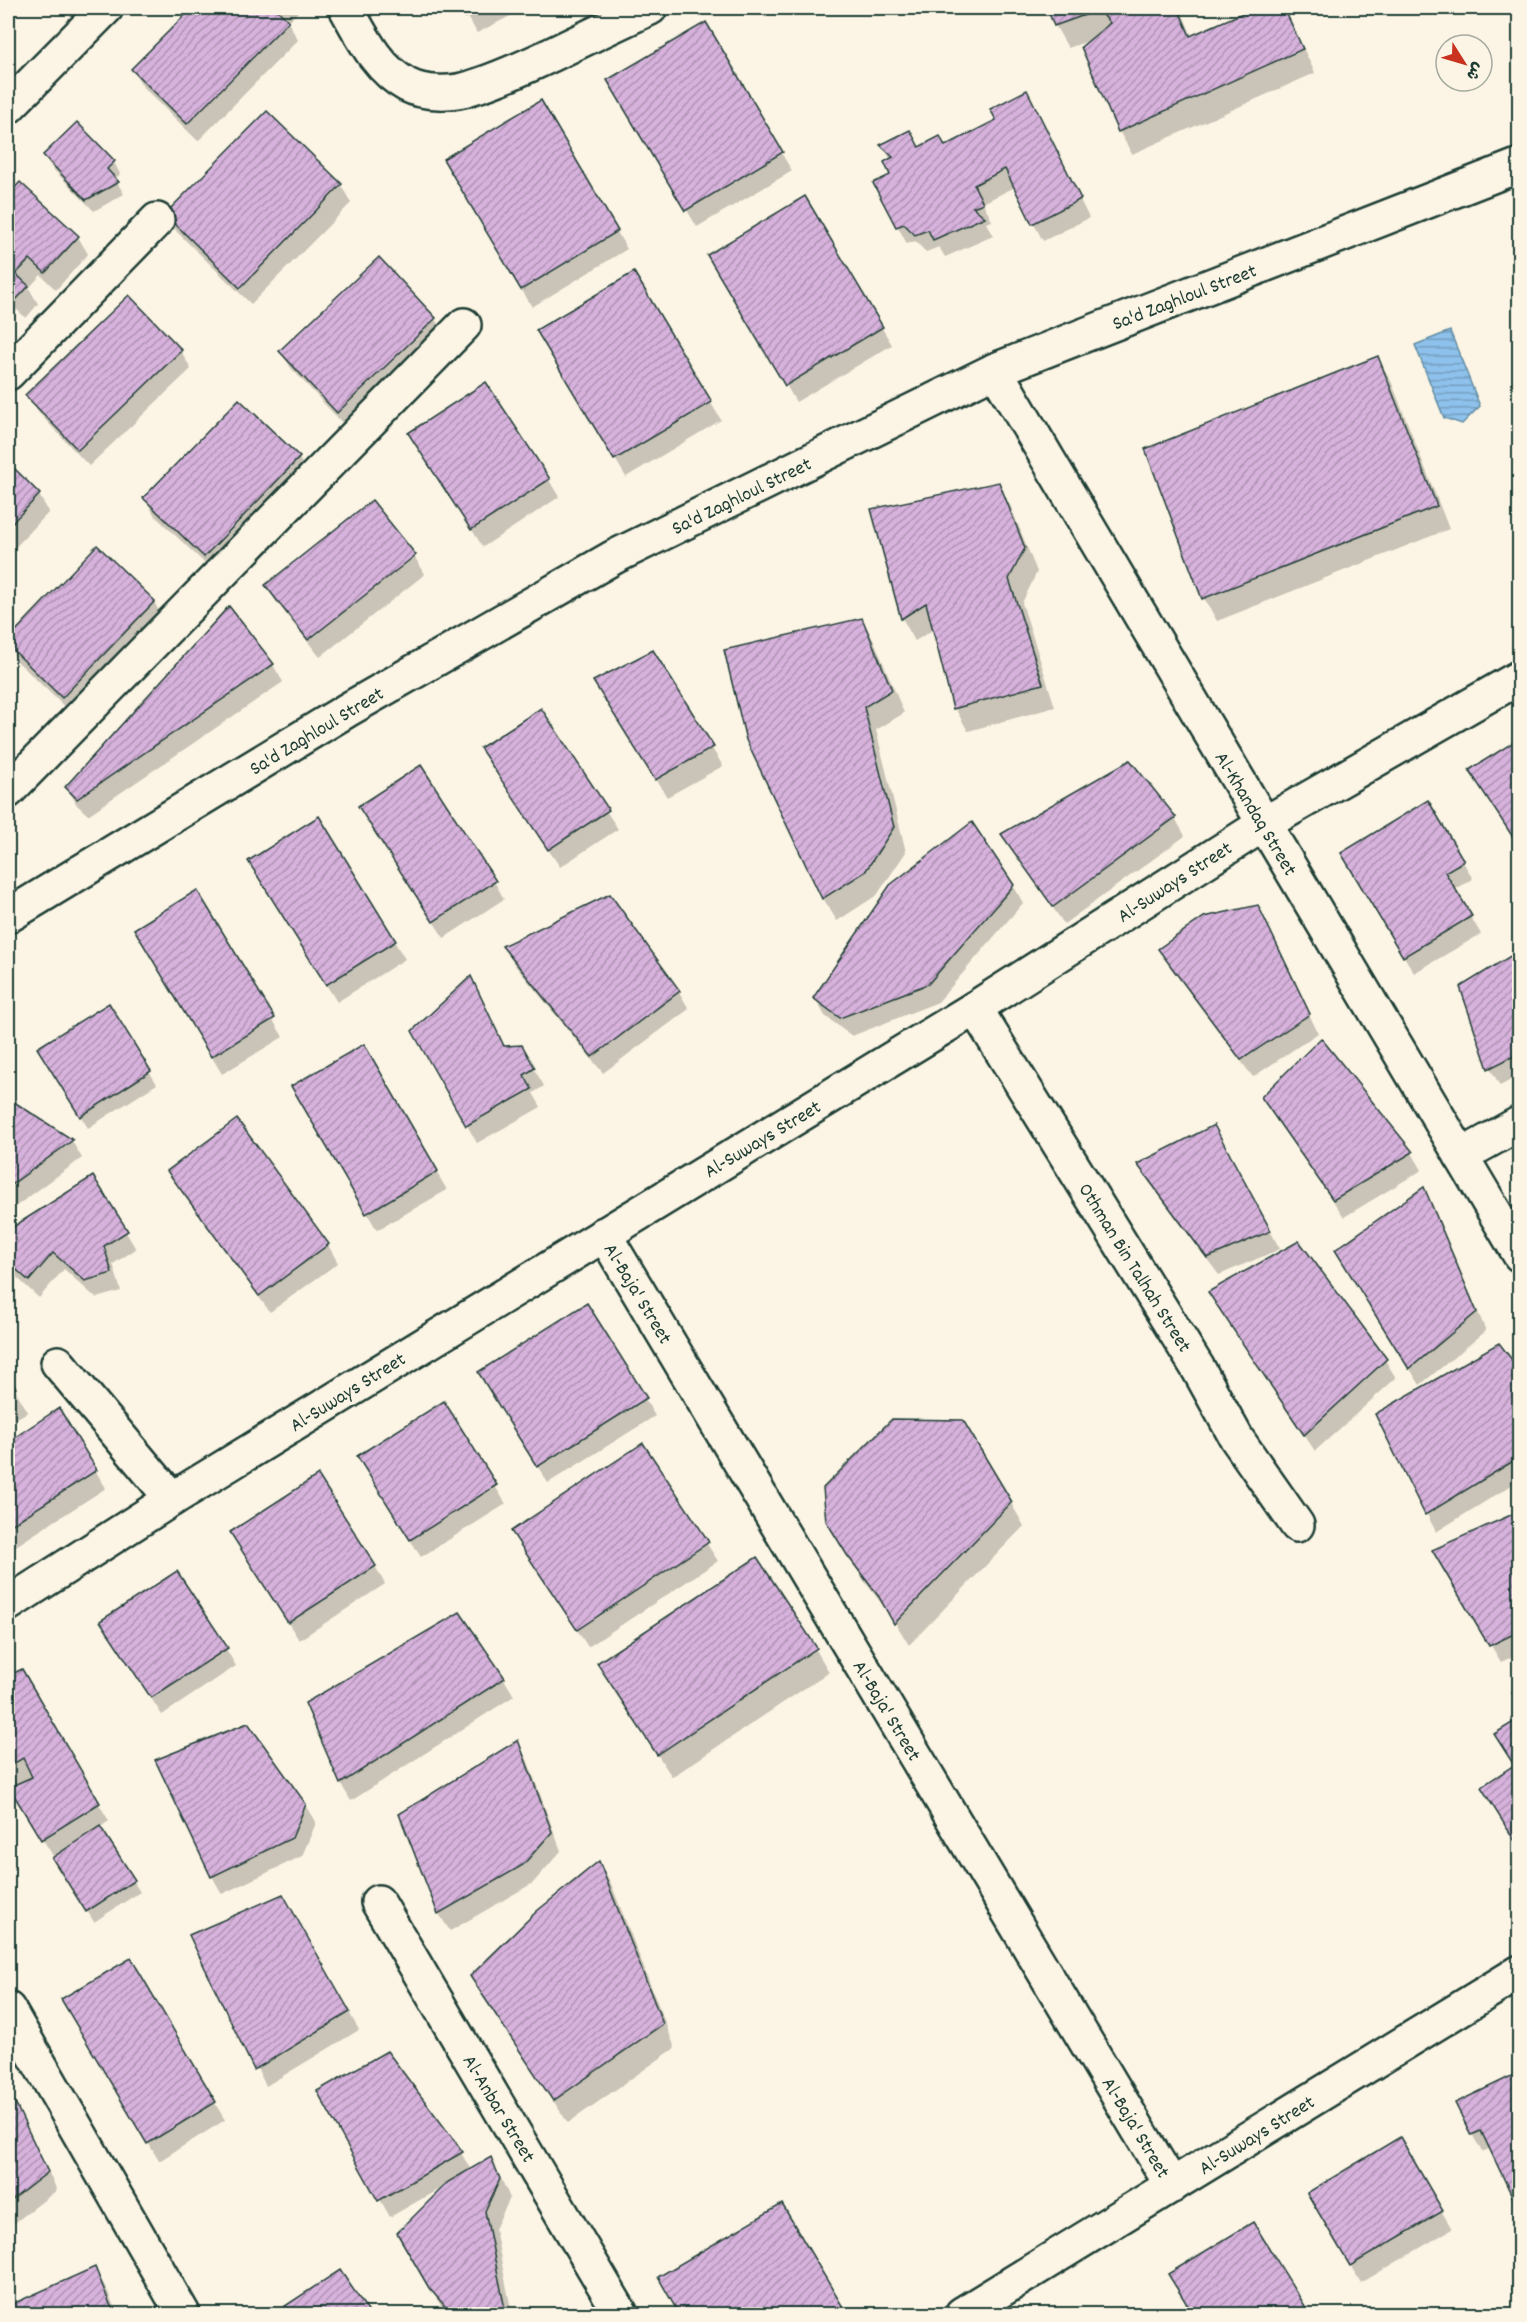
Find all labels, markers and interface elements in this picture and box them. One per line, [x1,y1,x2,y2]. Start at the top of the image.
north arrow [1434,33,1494,93]
text: ش [1459,57,1488,84]
street label: Sa'd Zaghloul Street [1109,258,1261,339]
street label: Sa'd Zaghloul Street [668,452,817,544]
street label: Sa'd Zaghloul Street [245,681,390,784]
street label: Al-Khandaq Street [1206,747,1303,882]
street label: Al-Suways Street [1113,836,1239,931]
street label: Al-Suways Street [700,1095,827,1187]
street label: Othman Bin Talhah Street [1070,1179,1197,1359]
street label: Al-Baja' Street [595,1239,678,1350]
street label: Al-Suways Street [285,1347,412,1440]
street label: Al-Baja' Street [844,1656,927,1767]
street label: Al-Anbar Street [454,2050,541,2169]
street label: Al-Baja' Street [1093,2073,1176,2184]
street label: Al-Suways Street [1194,2090,1321,2183]

